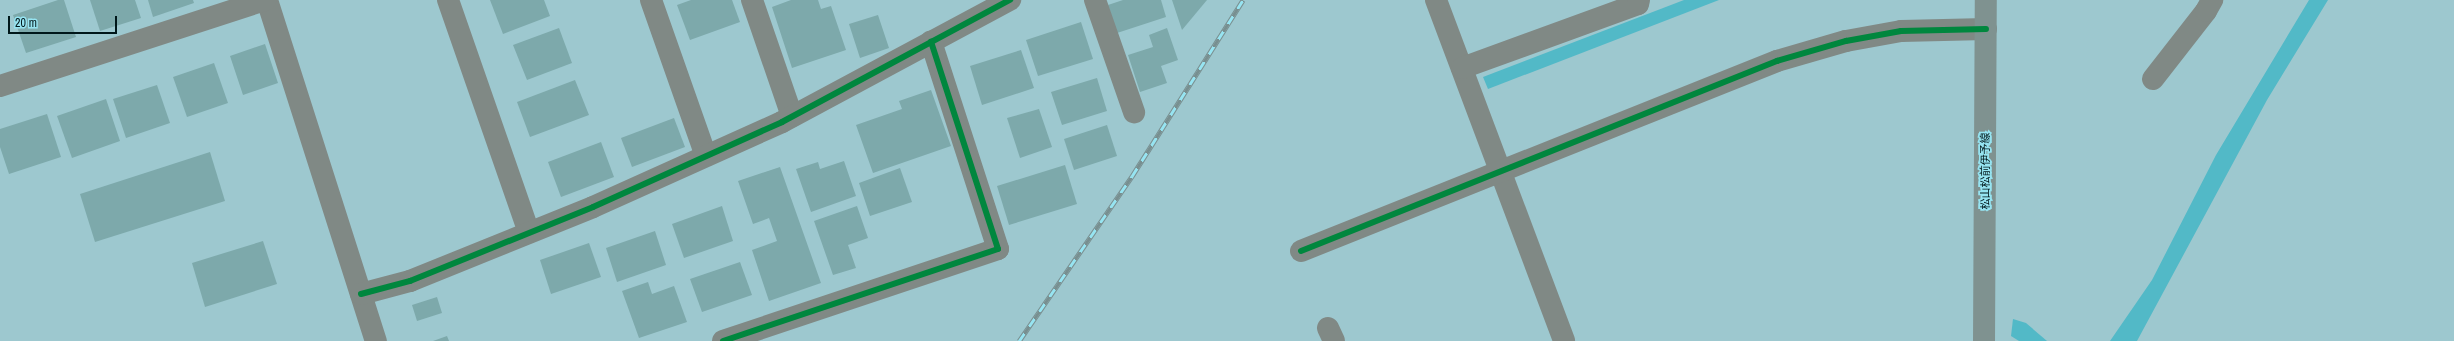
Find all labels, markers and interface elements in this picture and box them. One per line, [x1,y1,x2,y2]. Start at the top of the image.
scale bar [10,8,119,34]
text: 20 m [15,15,37,31]
street label: 松山松前伊予線 [1978,133,1992,209]

